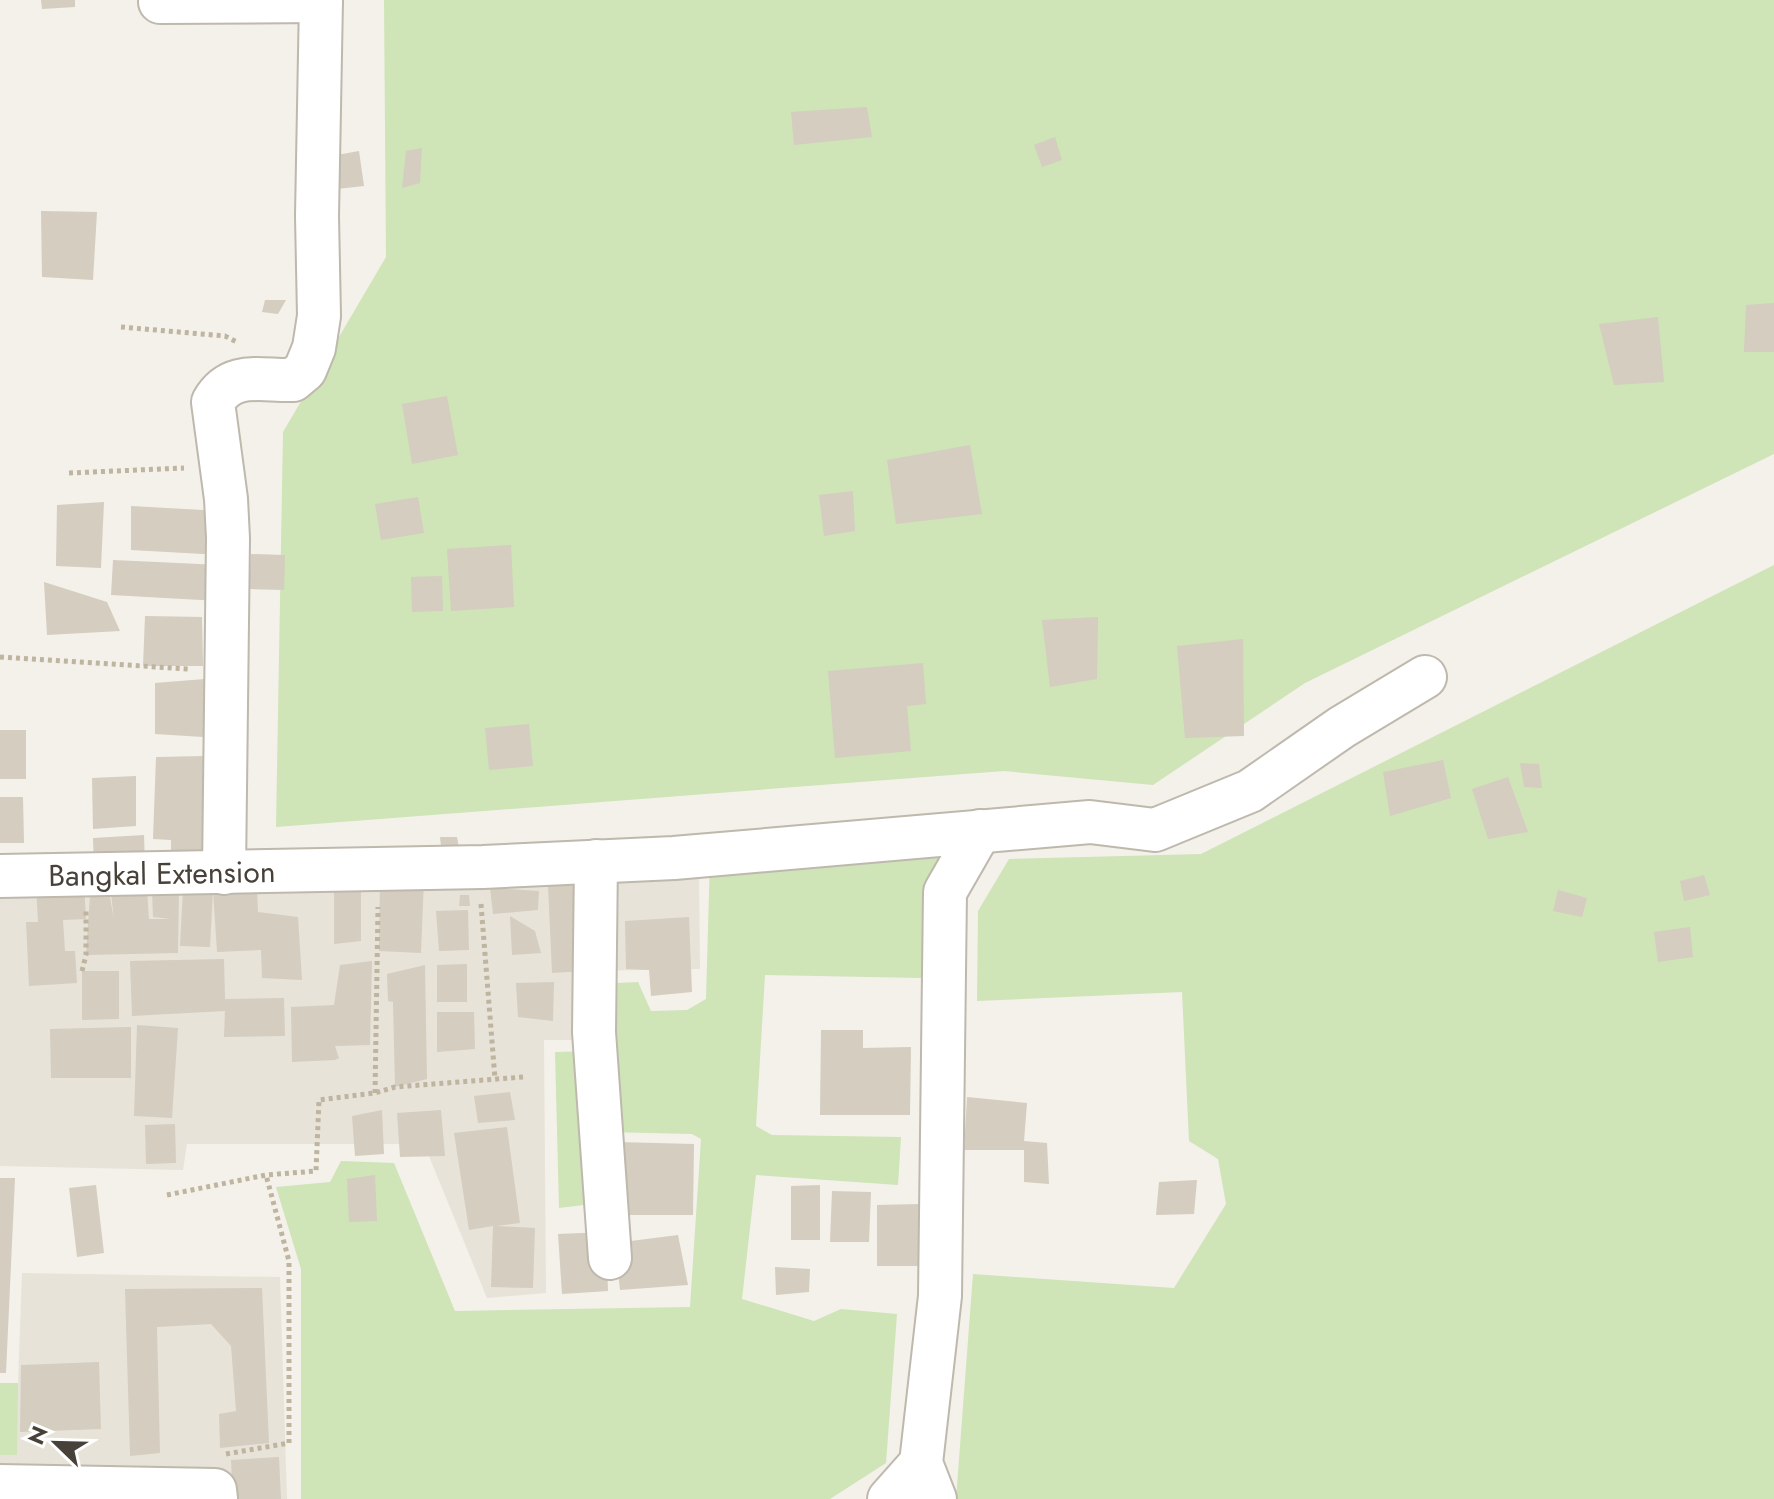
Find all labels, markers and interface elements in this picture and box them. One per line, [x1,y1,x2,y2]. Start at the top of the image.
street label: Bangkal Extension [48,849,276,897]
north arrow [16,1403,96,1483]
text: N [19,1421,56,1449]

